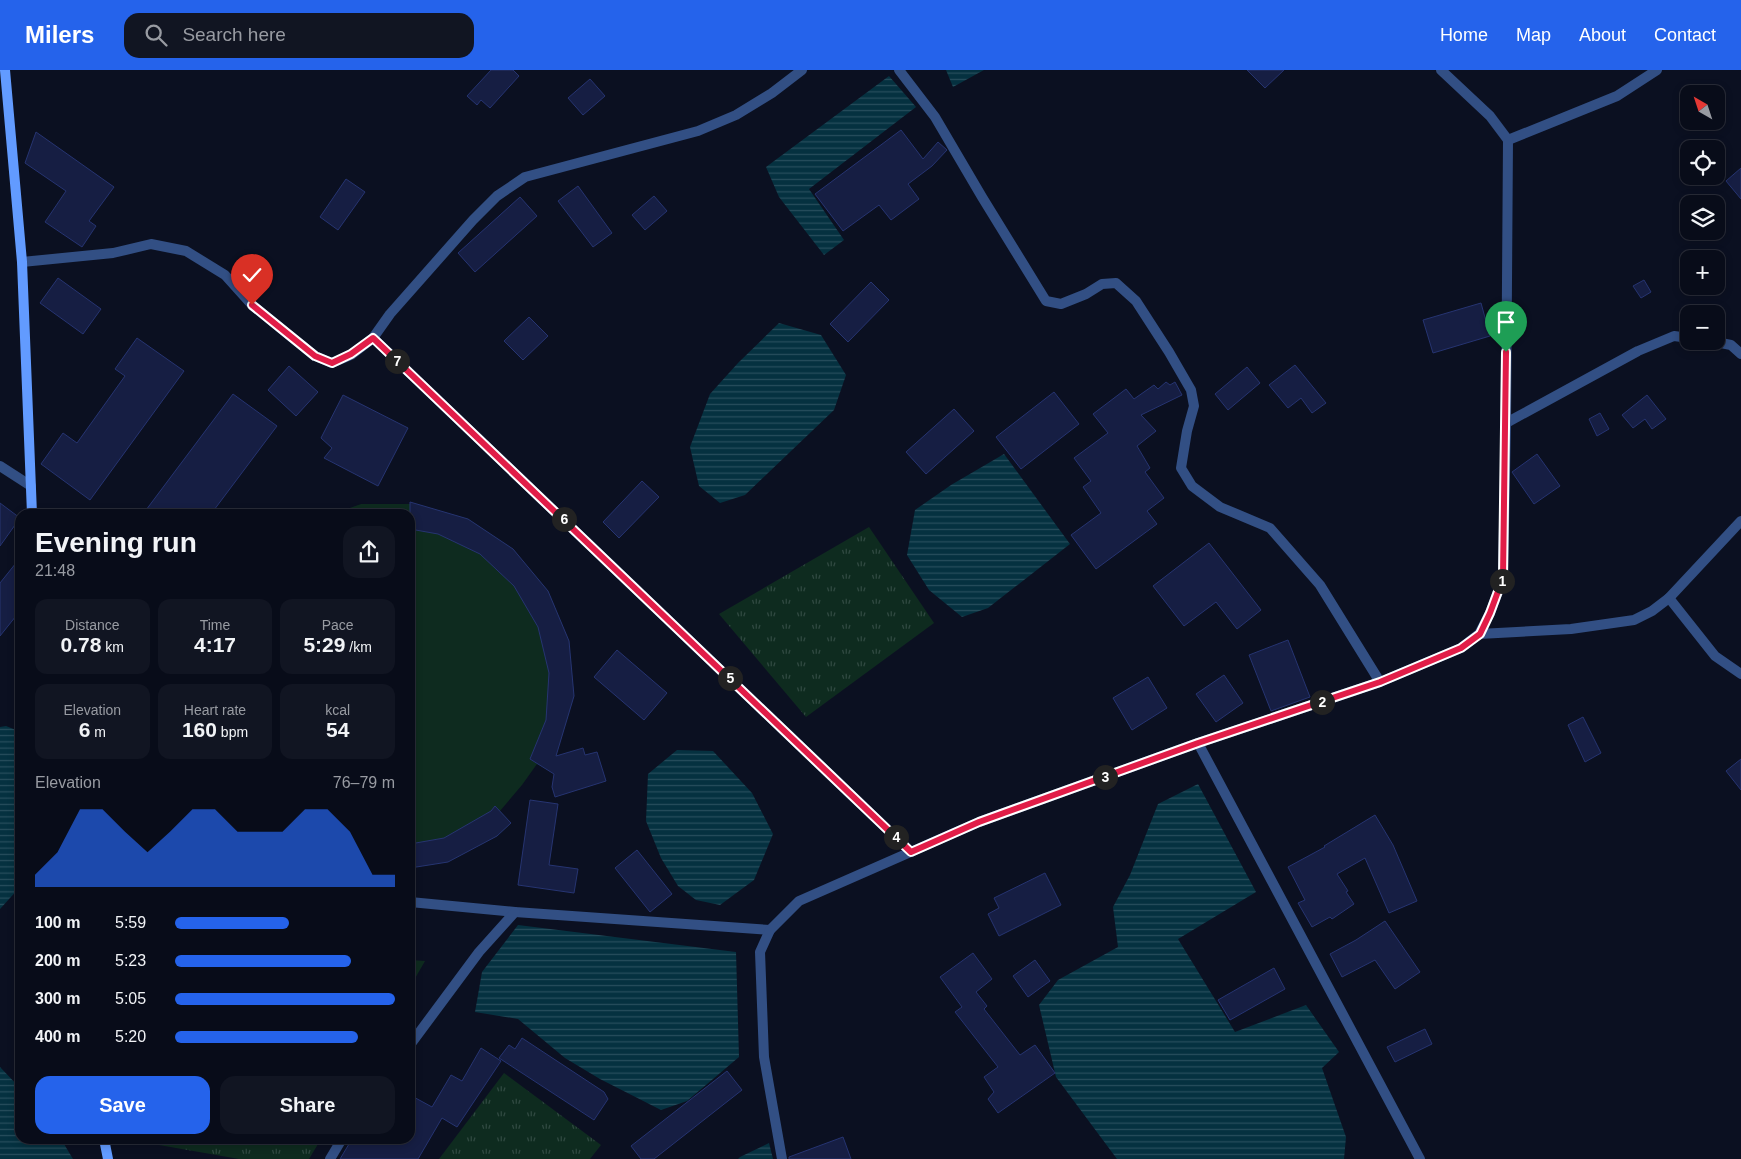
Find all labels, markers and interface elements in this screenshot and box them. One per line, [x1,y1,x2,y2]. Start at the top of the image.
search box [124,13,474,58]
text: Milers [25,21,94,48]
icon: search [142,21,170,49]
text: Search here [182,24,286,45]
text: Home [1440,25,1488,45]
text: Map [1516,25,1551,45]
text: About [1579,25,1626,45]
text: Contact [1654,25,1716,45]
north arrow [1680,85,1725,130]
map controls [1680,85,1725,350]
button: locate [1680,140,1725,185]
button: layers [1680,195,1725,240]
button: + [1680,250,1725,295]
pin [231,254,273,305]
icon: check [238,261,266,289]
pin [1485,301,1527,352]
button: − [1680,305,1725,350]
icon: arrive [1492,308,1520,336]
pin: 7 [384,348,410,374]
text: 7 [394,353,401,369]
pin: 6 [552,506,576,532]
text: 6 [561,511,568,527]
button: share [343,526,395,578]
text: Evening run [35,527,197,558]
text: 21:48 [35,562,75,579]
pin: 1 [1490,568,1514,594]
text: 1 [1499,573,1506,589]
text: Distance [65,617,120,633]
text: Time [200,617,230,633]
text: Pace [322,617,354,633]
text: 0.78 [61,633,101,656]
text: 4:17 [194,633,236,656]
text: 5:29 [303,633,345,656]
text: km [101,639,124,655]
text: /km [345,639,372,655]
pin: 5 [718,666,742,690]
text: 5 [727,670,734,686]
pin: 2 [1310,690,1334,714]
text: 2 [1319,694,1326,710]
text: Elevation [64,702,121,718]
text: Heart rate [184,702,246,718]
text: kcal [325,702,350,718]
text: 6 [79,718,90,741]
text: 160 [182,718,217,741]
text: 54 [326,718,349,741]
text: m [90,724,106,740]
text: bpm [217,724,248,740]
pin: 3 [1092,764,1118,790]
text: 3 [1102,769,1109,785]
text: Elevation [35,774,101,791]
text: 76–79 m [333,774,395,791]
pin: 4 [884,824,908,850]
text: 4 [893,829,900,845]
text: 100 m [35,914,80,931]
text: 5:59 [115,914,146,931]
text: 200 m [35,952,80,969]
text: 5:23 [115,952,146,969]
text: 300 m [35,990,80,1007]
text: 5:05 [115,990,146,1007]
text: 400 m [35,1028,80,1045]
text: 5:20 [115,1028,146,1045]
button: Save [35,1076,210,1134]
button: Share [220,1076,395,1134]

